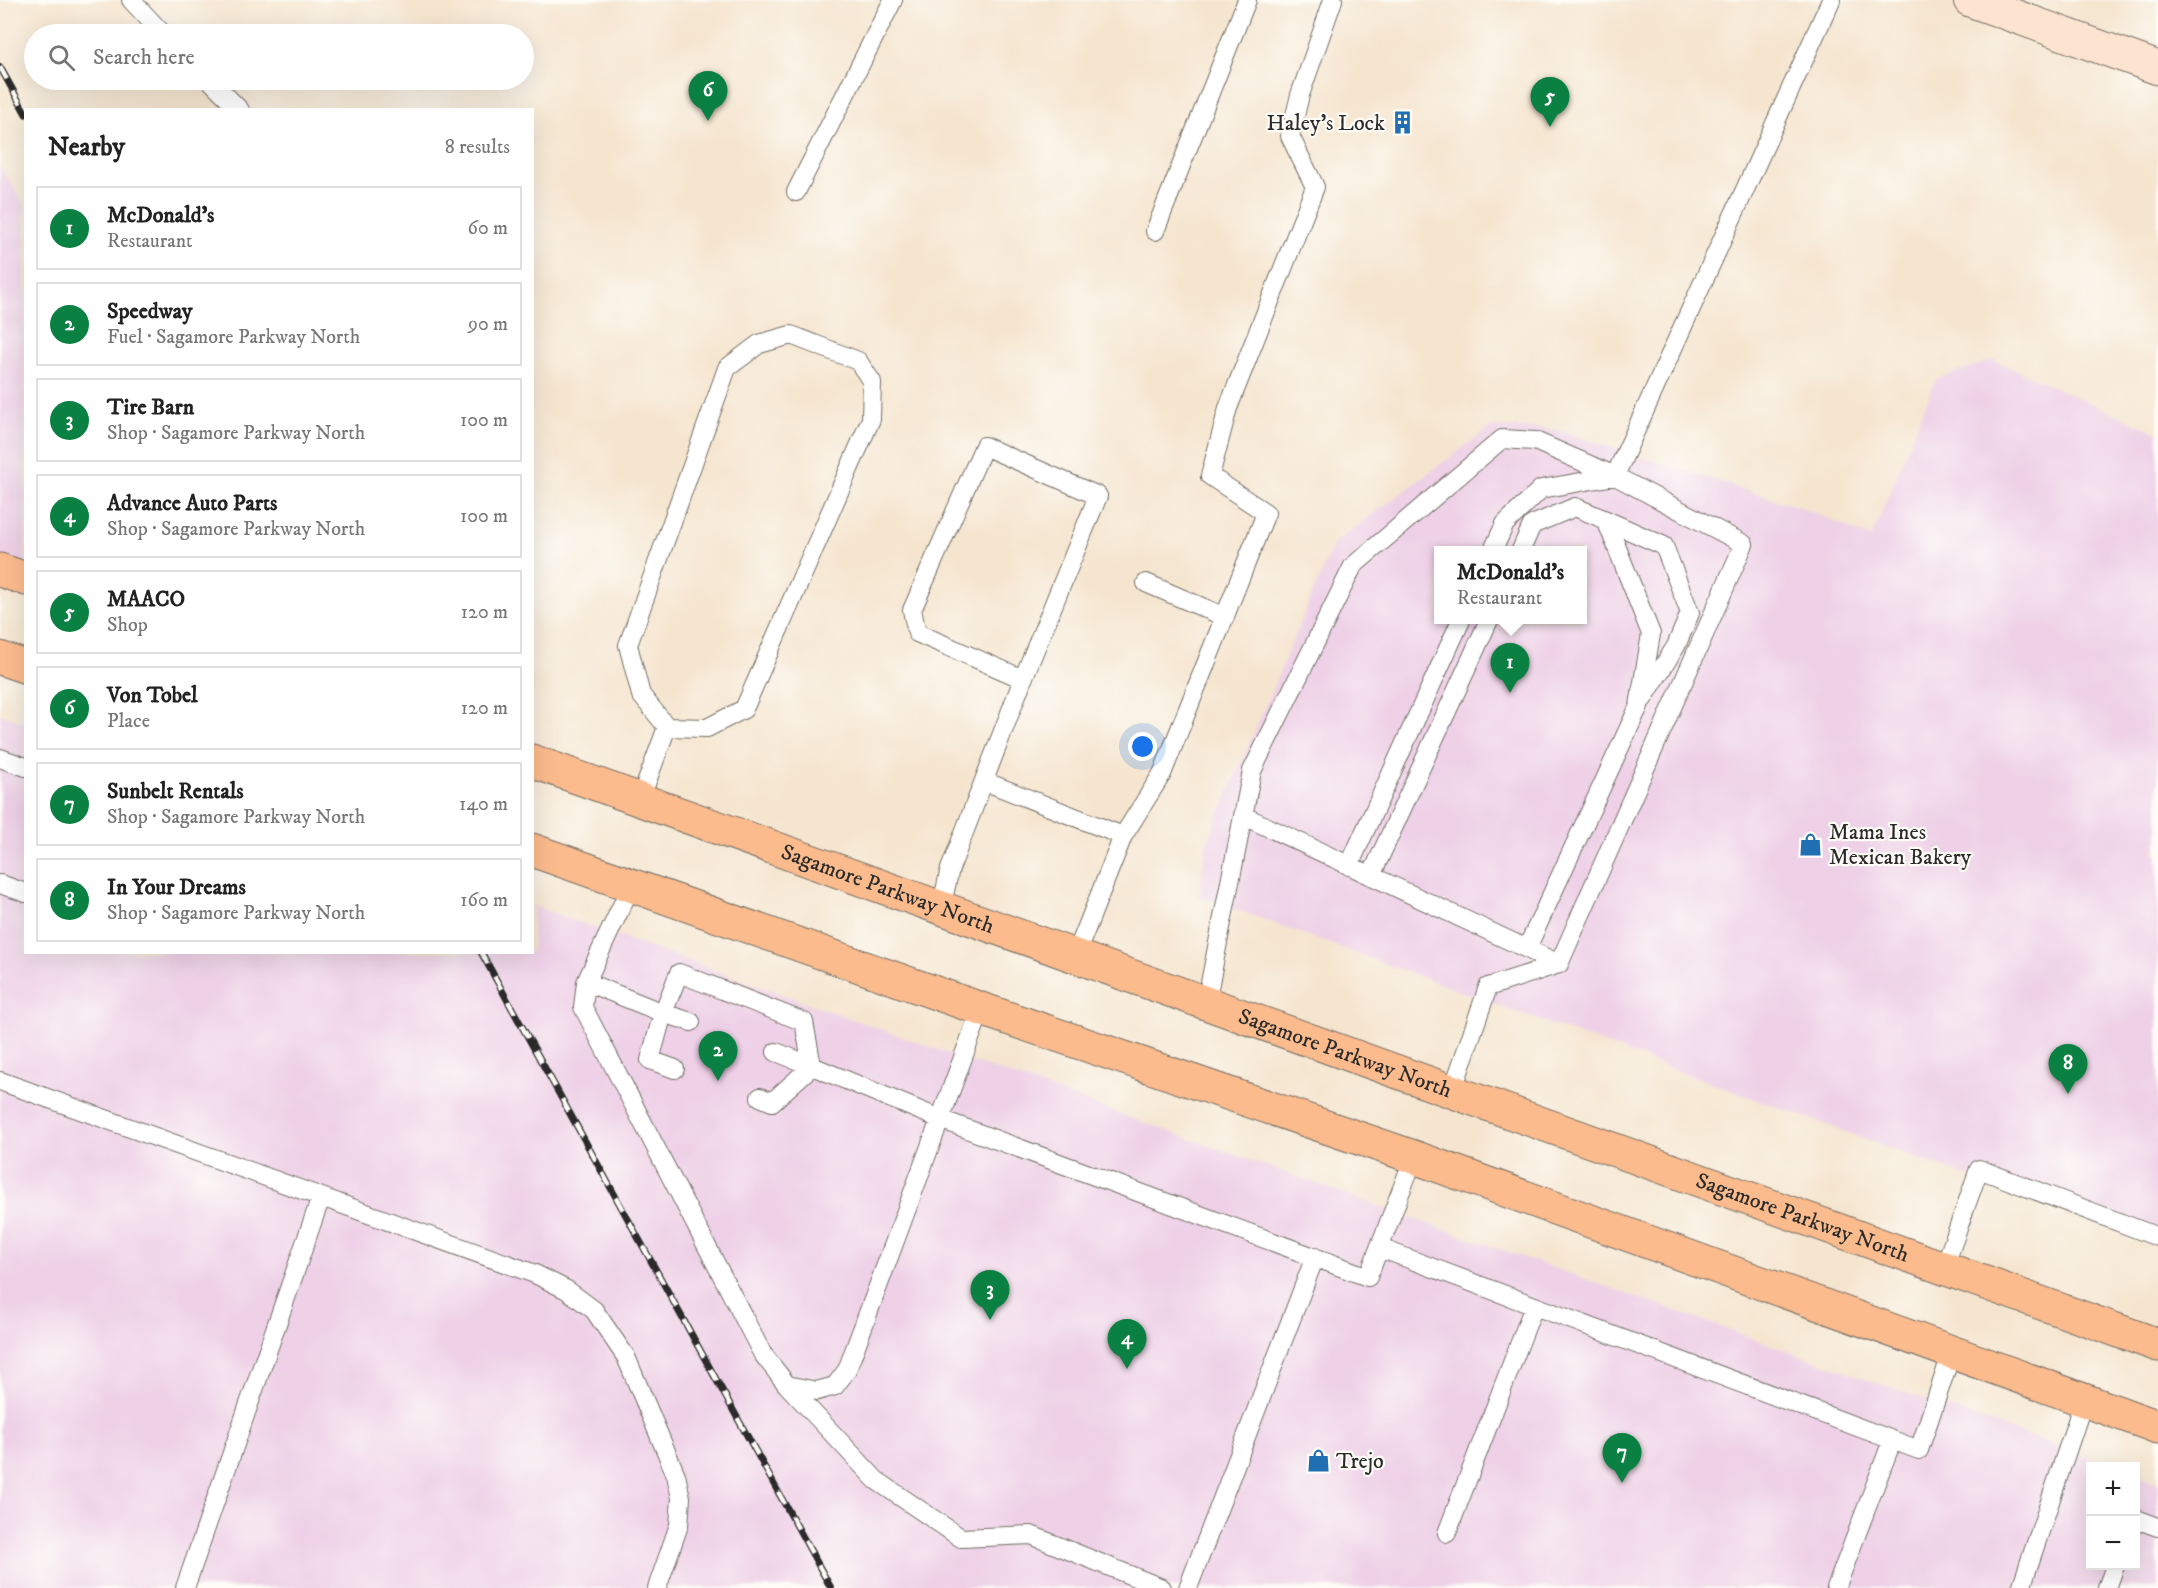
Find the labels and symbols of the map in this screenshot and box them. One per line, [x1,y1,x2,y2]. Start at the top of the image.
pin: 6 [688,72,728,121]
pin: 5 [1530,78,1570,127]
place label: Haley's Lock [1266,110,1385,137]
building icon: Haley's Lock [1390,110,1416,136]
pin: 1 [1490,644,1530,693]
your location [1128,732,1157,761]
place label: Mama Ines Mexican Bakery [1829,819,1972,871]
shop icon: Mama Ines Mexican Bakery [1798,832,1824,858]
street label: Sagamore Parkway North [777,838,998,940]
street label: Sagamore Parkway North [1235,1002,1456,1104]
pin: 2 [698,1032,738,1081]
pin: 8 [2048,1044,2088,1094]
street label: Sagamore Parkway North [1692,1167,1913,1268]
pin: 3 [970,1270,1010,1320]
pin: 4 [1108,1320,1146,1369]
pin: 7 [1602,1434,1642,1483]
shop icon: Trejo [1305,1448,1331,1474]
place label: Trejo [1336,1448,1384,1475]

